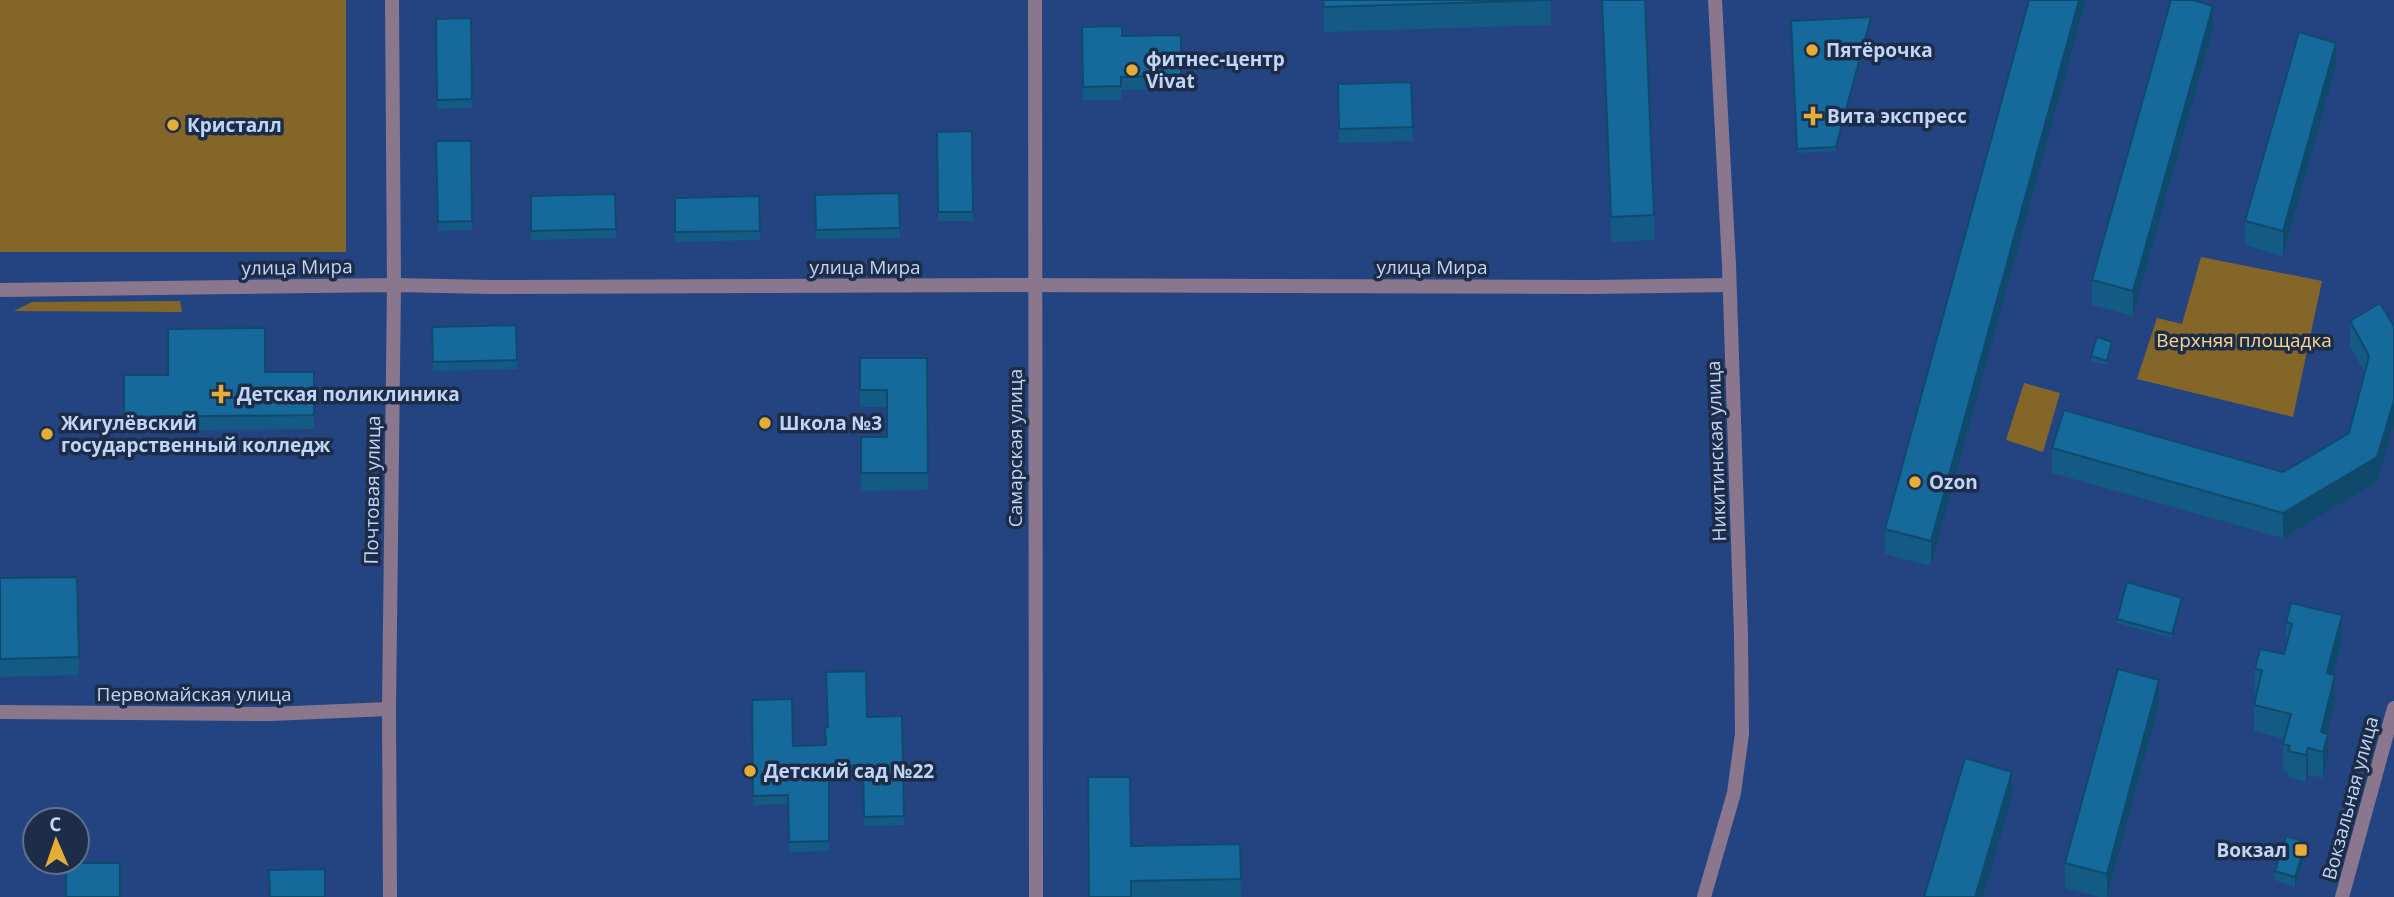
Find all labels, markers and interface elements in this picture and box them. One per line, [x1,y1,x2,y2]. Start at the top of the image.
place label: Пятёрочка [1826,37,1933,63]
marker: Пятёрочка [1804,42,1820,58]
place label: фитнес-центр Vivat [1146,46,1285,94]
marker: фитнес-центр Vivat [1124,62,1140,78]
place label: Вита экспресс [1827,103,1967,129]
marker: Вита экспресс [1805,108,1821,124]
place label: Кристалл [187,112,282,138]
marker: Кристалл [165,117,181,133]
street label: улица Мира [241,253,353,281]
street label: улица Мира [809,254,921,280]
street label: улица Мира [1376,254,1488,280]
park label: Верхняя площадка [2156,327,2332,353]
street label: Никитинская улица [1700,360,1732,542]
street label: Самарская улица [1002,369,1028,527]
place label: Детская поликлиника [237,381,460,407]
marker: Детская поликлиника [211,384,231,404]
place label: Жигулёвский государственный колледж [61,410,331,458]
place label: Школа №3 [779,410,882,436]
street label: Почтовая улица [358,415,386,565]
marker: Школа №3 [757,415,773,431]
marker: Жигулёвский государственный колледж [39,426,55,442]
place label: Ozon [1929,469,1978,495]
marker: Ozon [1907,474,1923,490]
street label: Первомайская улица [97,681,291,707]
street label: Вокзальная улица [2316,713,2384,883]
place label: Детский сад №22 [764,758,934,784]
marker: Детский сад №22 [742,763,758,779]
north arrow [21,806,91,876]
text: С [49,811,62,837]
place label: Вокзал [2216,837,2287,863]
marker: Вокзал [2293,842,2309,858]

